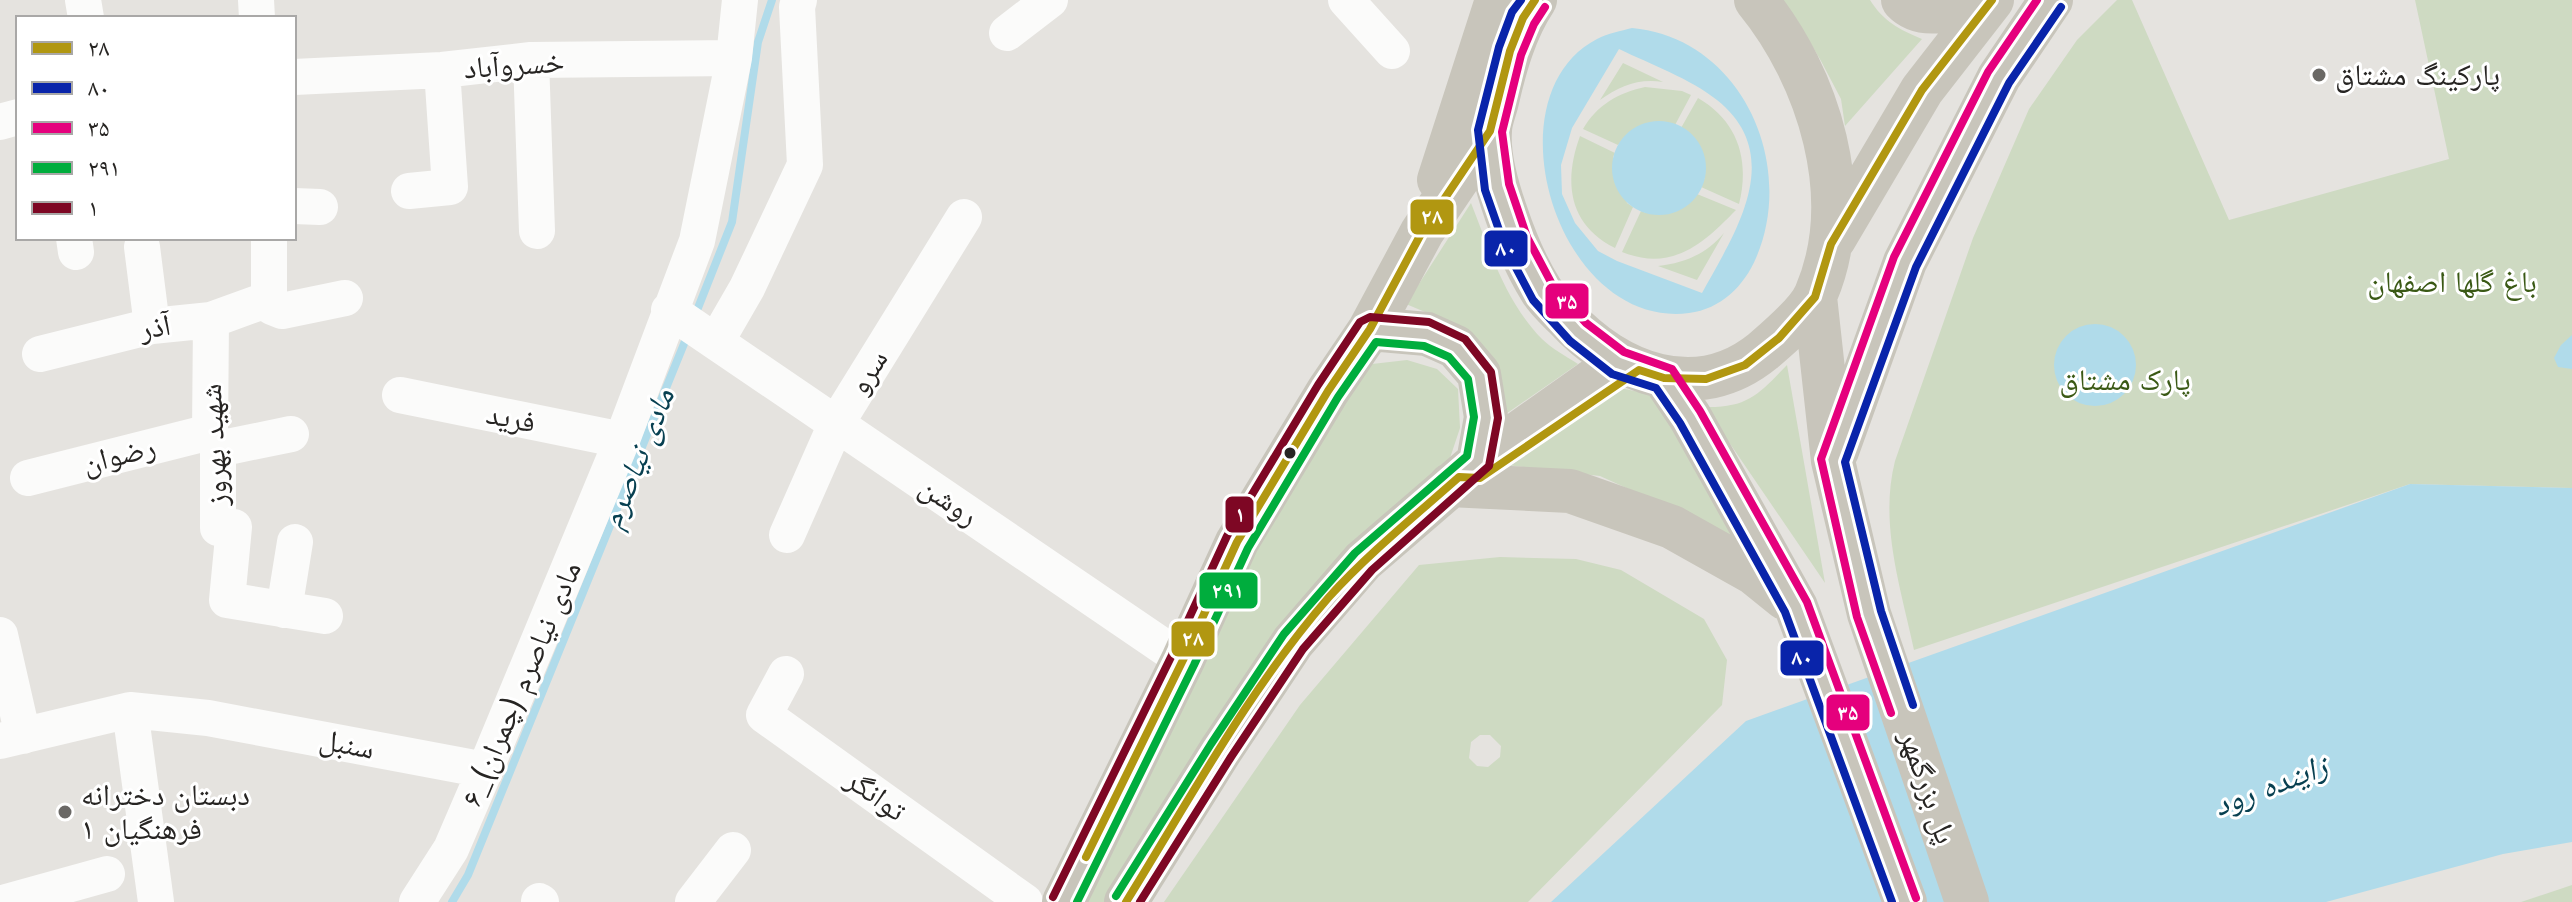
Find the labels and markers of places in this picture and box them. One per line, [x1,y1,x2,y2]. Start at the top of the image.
place label: پارکینگ مشتاق [2335,53,2500,96]
marker: پارکینگ مشتاق [2310,66,2328,84]
unlabelled marker [1282,445,1298,461]
place label: دبستان دخترانه فرهنگیان ۱ [81,773,250,850]
marker: دبستان دخترانه فرهنگیان ۱ [56,803,74,821]

